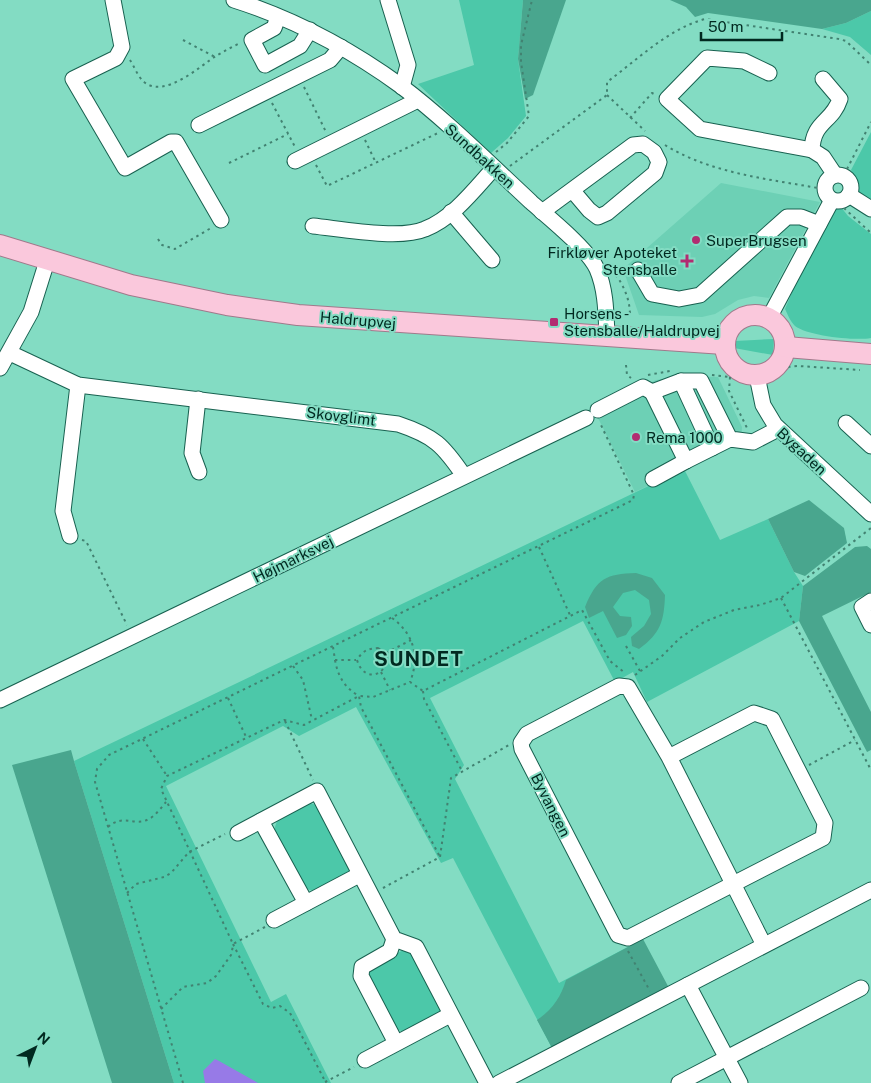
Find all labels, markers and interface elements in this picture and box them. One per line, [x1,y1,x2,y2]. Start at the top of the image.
scale bar [701,10,782,42]
text: 50 m [708,18,743,35]
street label: Sundbakken [442,120,518,192]
place label: SuperBrugsen [706,232,807,249]
marker: SuperBrugsen [690,234,702,246]
place label: Firkløver Apoteket Stensballe [547,244,677,278]
marker: Firkløver Apoteket Stensballe [681,255,693,267]
place label: Horsens - Stensballe/Haldrupvej [564,305,720,339]
street label: Haldrupvej [319,308,397,332]
marker: Horsens - Stensballe/Haldrupvej [548,316,560,328]
street label: Skovglimt [305,403,377,429]
street label: Bygaden [774,424,830,478]
place label: Rema 1000 [646,429,723,446]
marker: Rema 1000 [630,431,642,443]
street label: Højmarksvej [250,532,336,586]
district label: SUNDET [374,647,464,671]
street label: Byvangen [528,770,574,840]
north arrow [10,1023,60,1073]
text: N [34,1029,53,1048]

